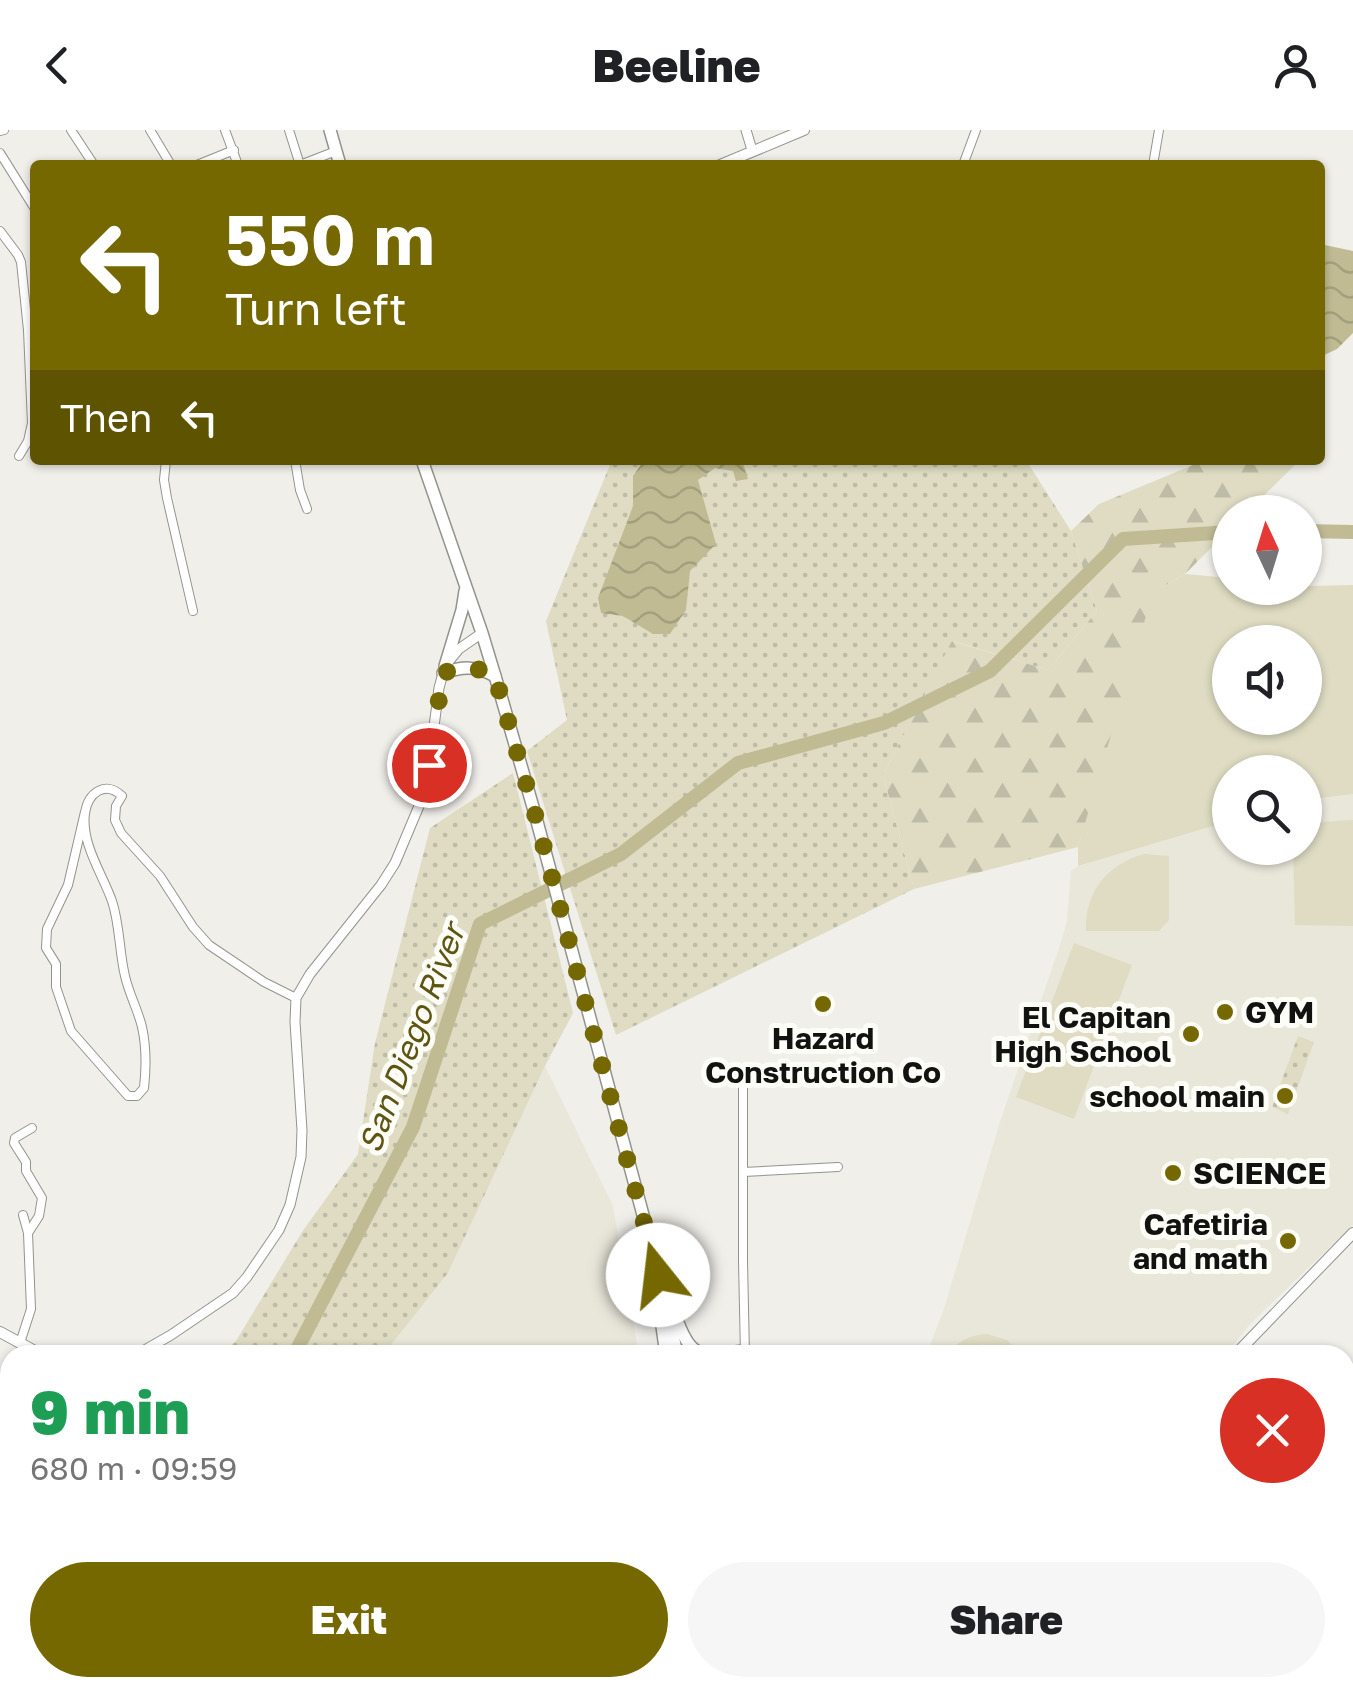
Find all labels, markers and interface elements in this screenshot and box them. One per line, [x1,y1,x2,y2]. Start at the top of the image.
icon: back [30,38,85,93]
text: Beeline [592,38,761,92]
icon: person [1268,38,1323,93]
text: 550 m [225,196,435,280]
icon: left [60,200,190,330]
text: Turn left [225,281,407,335]
icon: left [172,390,227,445]
text: Then [60,395,152,440]
north arrow [1212,495,1322,605]
map controls [1212,495,1322,865]
button: sound [1212,625,1322,735]
pin [387,723,472,808]
icon: arrive [402,738,457,793]
button: search [1212,755,1322,865]
water label: San Diego River [350,914,474,1157]
marker: Hazard Construction Co [812,993,834,1015]
place label: GYM [1245,994,1314,1030]
place label: El Capitan High School [994,999,1171,1069]
marker: GYM [1214,1001,1236,1023]
place label: Hazard Construction Co [705,1020,941,1090]
marker: El Capitan High School [1180,1023,1202,1045]
place label: school main [1089,1078,1265,1114]
marker: school main [1274,1085,1296,1107]
place label: SCIENCE [1193,1155,1326,1191]
marker: SCIENCE [1162,1162,1184,1184]
place label: Cafetiria and math [1133,1206,1268,1276]
position arrow [606,1223,710,1327]
marker: Cafetiria and math [1277,1230,1299,1252]
text: 9 min [30,1375,190,1447]
button: close [1220,1378,1325,1483]
text: 680 m · 09:59 [30,1449,237,1487]
button: Exit [30,1562,668,1677]
button: Share [688,1562,1325,1677]

